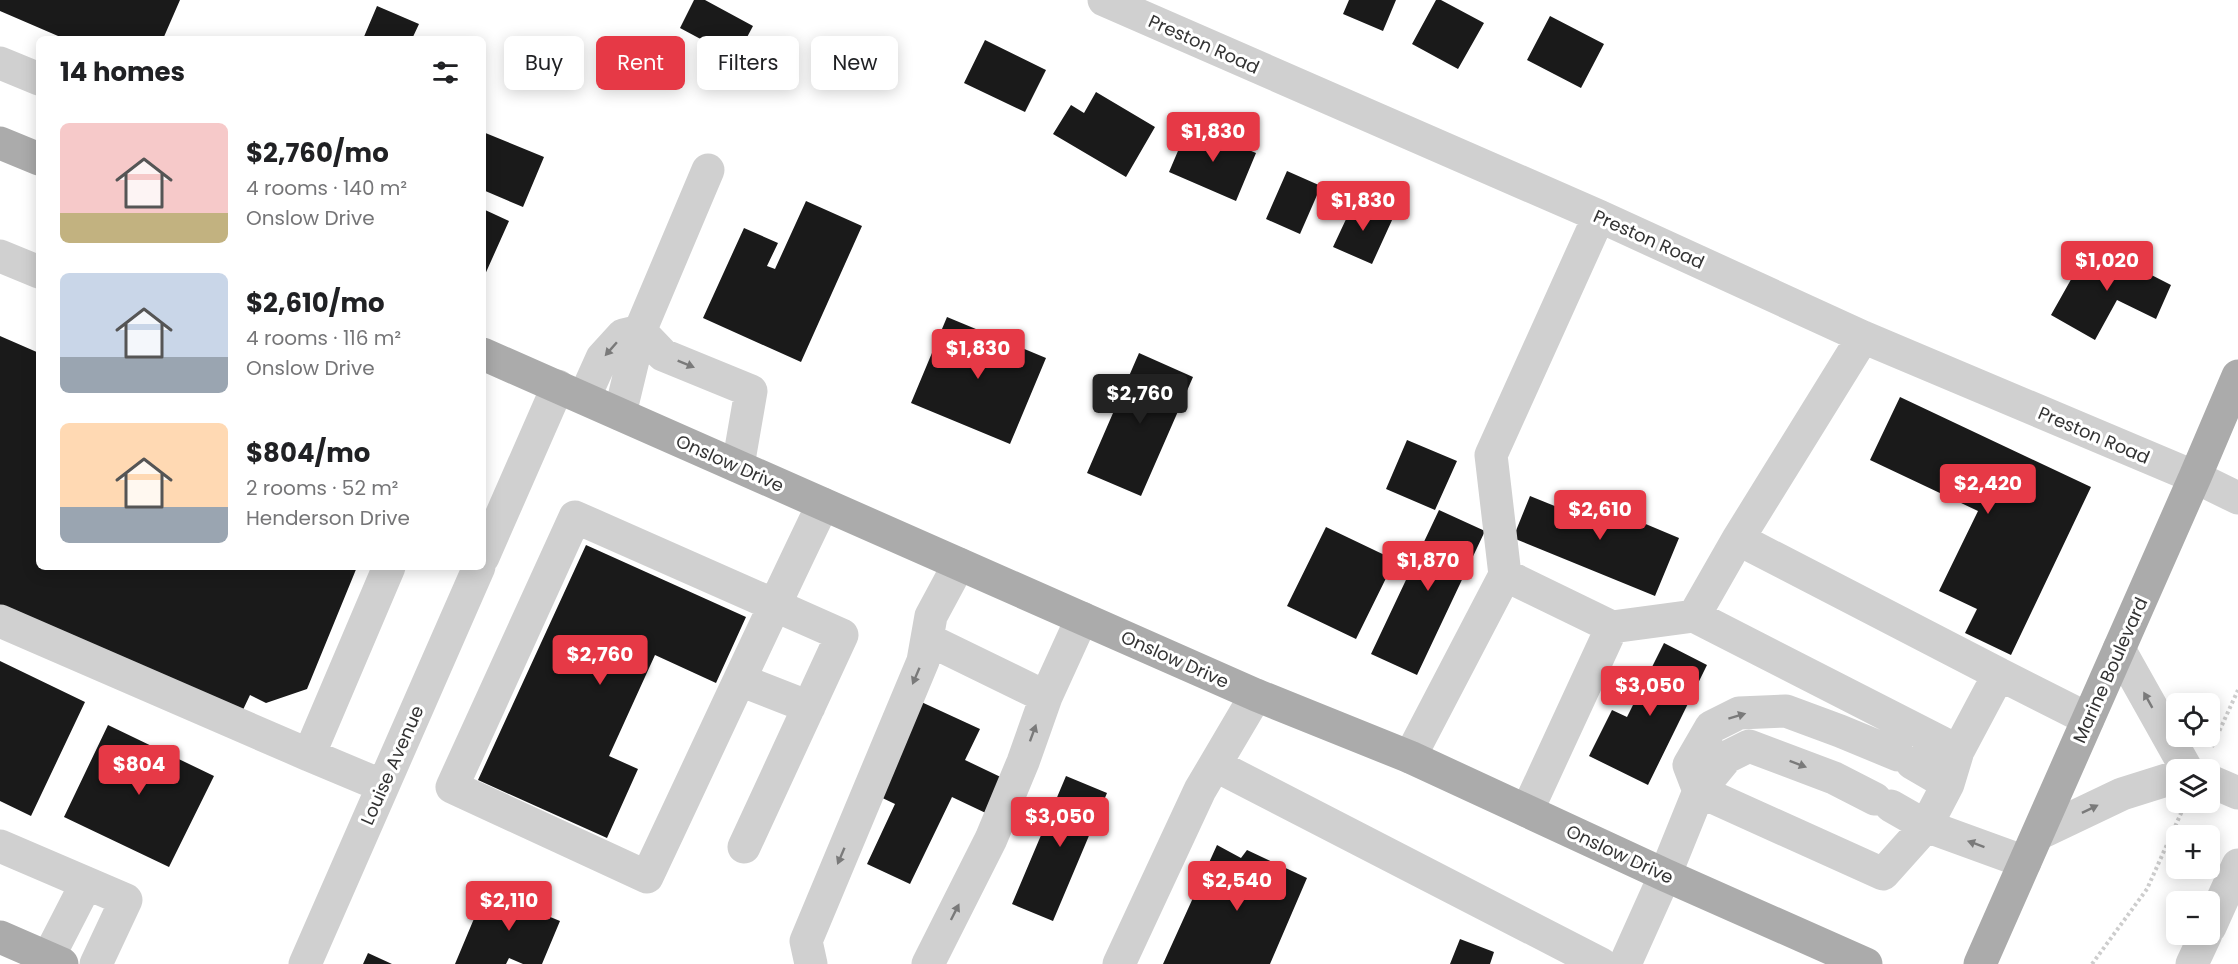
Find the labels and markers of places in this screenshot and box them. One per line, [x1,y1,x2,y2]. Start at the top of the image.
pin: $1,830 [1164,112,1262,163]
pin: $1,830 [1314,181,1412,232]
pin: $1,020 [2058,241,2156,292]
pin: $1,830 [929,329,1027,380]
pin: $2,760 [1091,374,1189,425]
pin: $2,420 [1939,464,2037,515]
pin: $2,610 [1551,490,1649,541]
pin: $1,870 [1379,541,1477,592]
pin: $2,760 [551,635,649,686]
pin: $3,050 [1601,666,1699,717]
pin: $804 [103,745,175,796]
pin: $3,050 [1011,797,1109,848]
pin: $2,540 [1188,861,1286,912]
pin: $2,110 [460,881,558,932]

